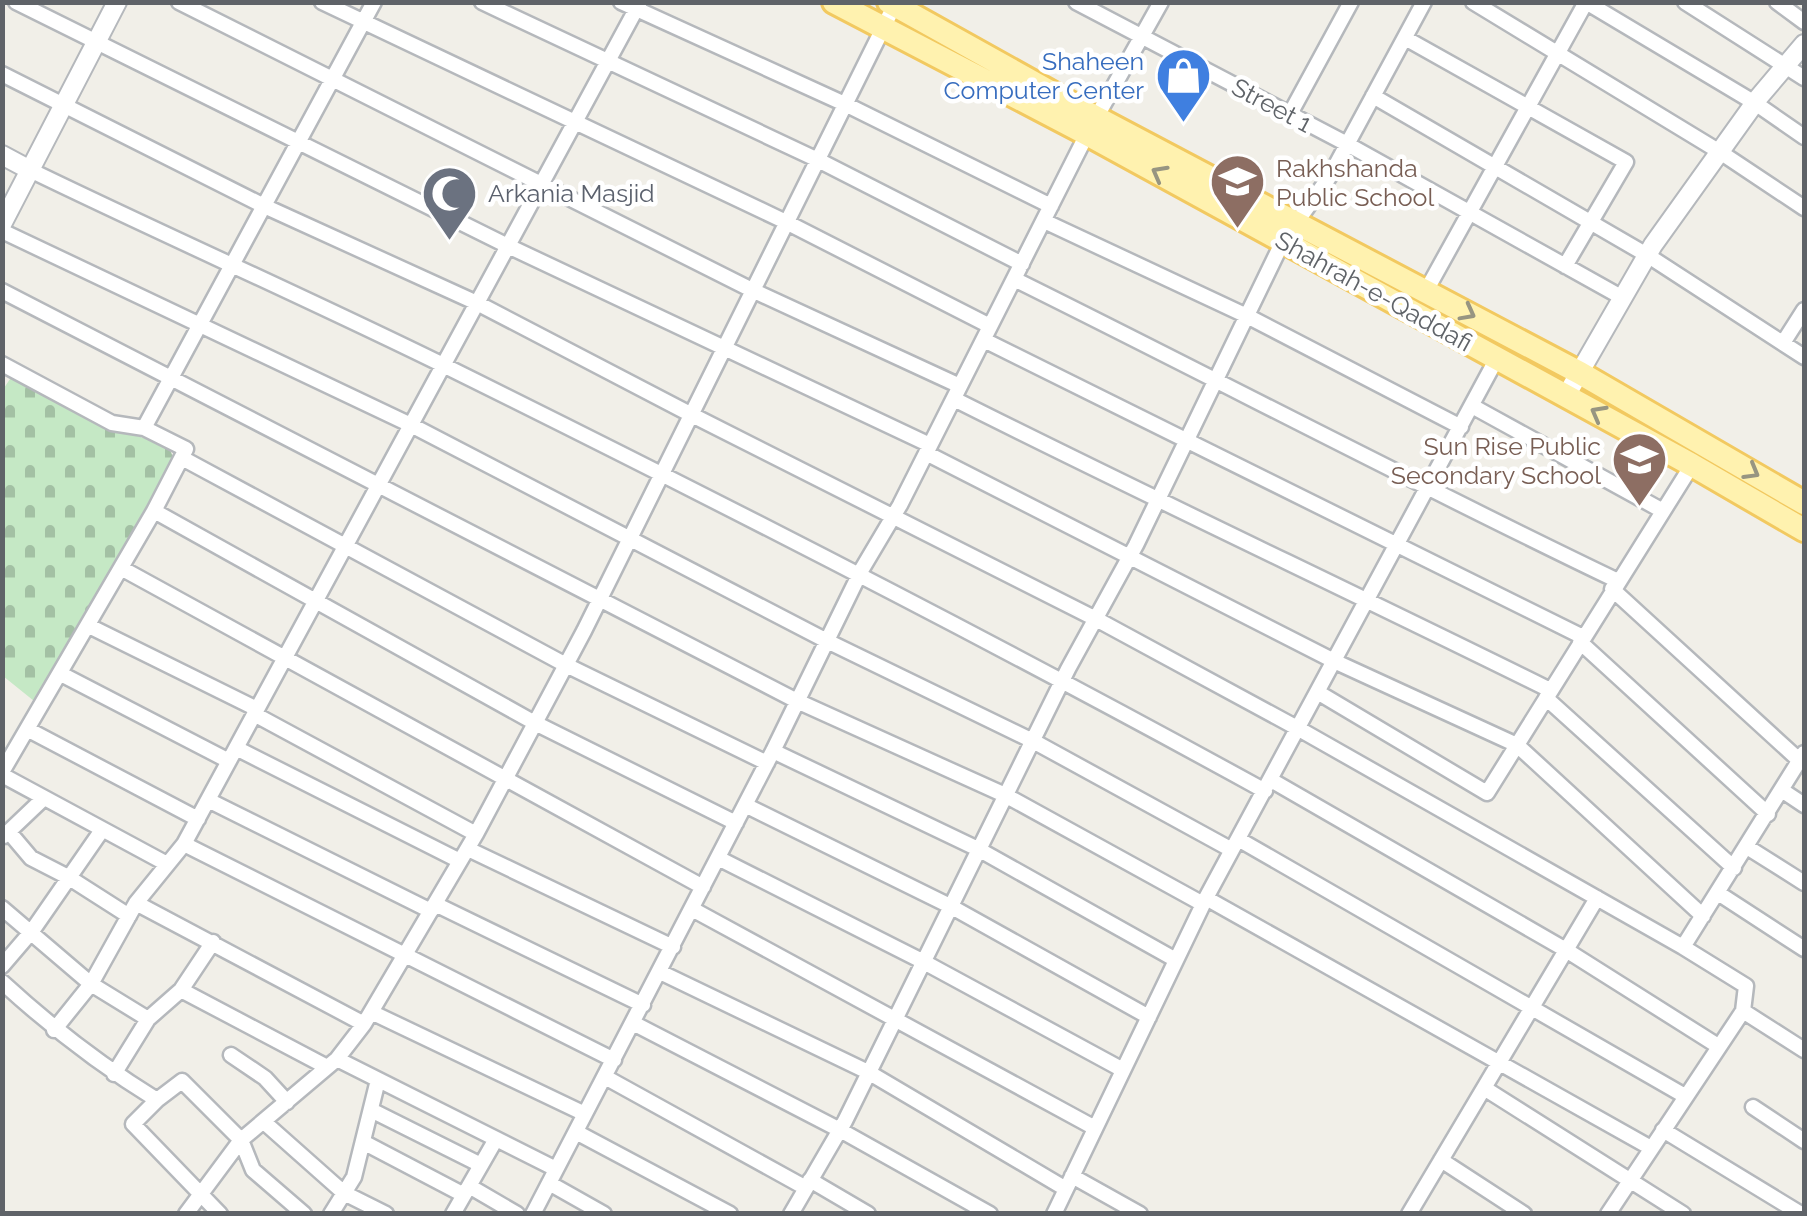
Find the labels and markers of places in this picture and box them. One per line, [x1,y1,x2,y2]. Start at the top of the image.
shop icon: Shaheen Computer Center [1153,45,1213,124]
place label: Shaheen Computer Center [943,46,1144,105]
school or university icon: Rakhshanda Public School [1207,152,1267,231]
place label: Rakhshanda Public School [1276,153,1434,212]
mosque icon: Arkania Masjid [419,163,479,242]
place label: Arkania Masjid [488,178,655,208]
school or university icon: Sun Rise Public Secondary School [1610,430,1670,509]
place label: Sun Rise Public Secondary School [1391,431,1601,490]

